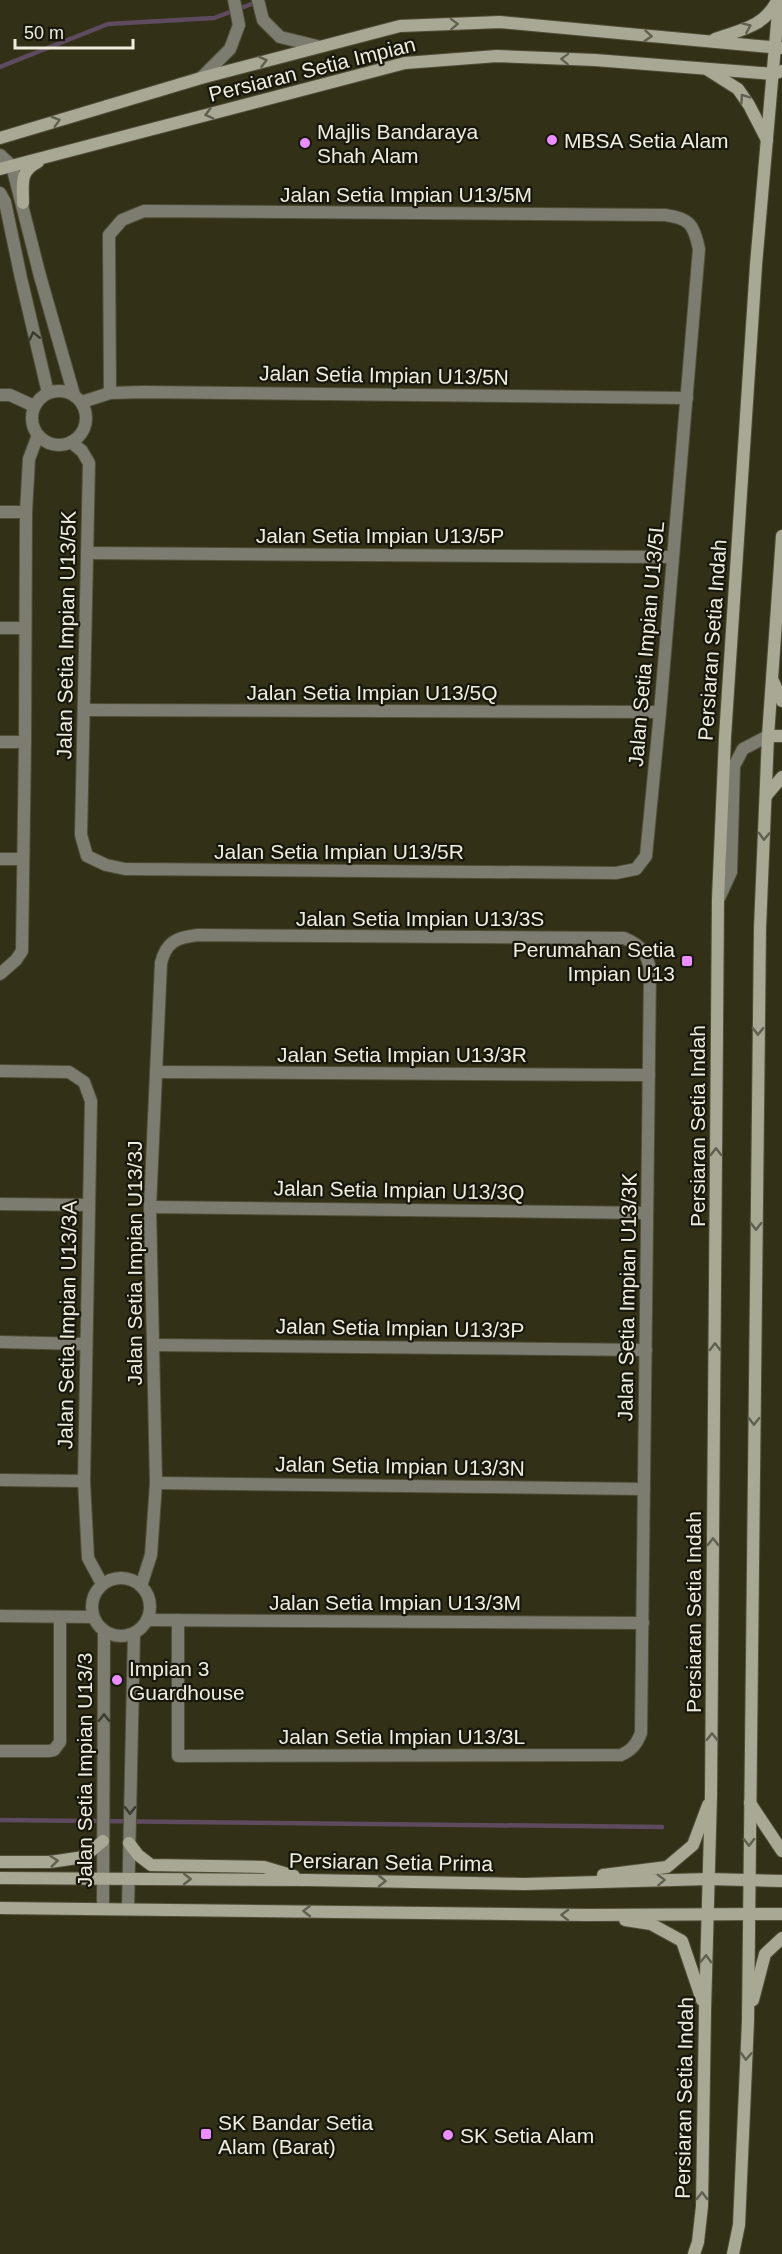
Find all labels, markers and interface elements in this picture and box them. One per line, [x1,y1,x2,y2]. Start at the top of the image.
scale bar [15,12,134,50]
one-way arrow [449,18,458,30]
one-way arrow [741,22,752,34]
text: 50 m [24,23,64,43]
one-way arrow [644,29,653,42]
street label: Persiaran Setia Impian [206,32,418,106]
one-way arrow [560,52,569,65]
one-way arrow [258,56,268,68]
one-way arrow [740,94,751,105]
one-way arrow [204,107,215,119]
one-way arrow [50,116,61,128]
place label: Majlis Bandaraya Shah Alam [317,120,478,167]
place label: MBSA Setia Alam [564,129,729,152]
marker: MBSA Setia Alam [545,133,559,147]
marker: Majlis Bandaraya Shah Alam [298,136,312,150]
street label: Jalan Setia Impian U13/5M [280,183,532,206]
one-way arrow [29,331,42,341]
street label: Jalan Setia Impian U13/5N [259,361,509,389]
street label: Jalan Setia Impian U13/5K [52,510,80,760]
street label: Jalan Setia Impian U13/5L [624,520,668,768]
street label: Jalan Setia Impian U13/5P [256,524,504,547]
street label: Persiaran Setia Indah [693,538,731,742]
street label: Jalan Setia Impian U13/5Q [247,681,497,704]
one-way arrow [758,832,771,841]
street label: Jalan Setia Impian U13/5R [214,840,464,863]
street label: Jalan Setia Impian U13/3S [296,907,544,930]
place label: Perumahan Setia Impian U13 [513,938,675,985]
marker: Perumahan Setia Impian U13 [680,954,694,968]
street label: Persiaran Setia Indah [686,1025,709,1227]
one-way arrow [752,1027,765,1036]
street label: Jalan Setia Impian U13/3R [277,1043,527,1066]
street label: Jalan Setia Impian U13/3J [123,1140,146,1386]
one-way arrow [710,1147,722,1156]
street label: Jalan Setia Impian U13/3K [613,1172,641,1422]
street label: Jalan Setia Impian U13/3Q [273,1176,525,1204]
street label: Jalan Setia Impian U13/3A [53,1200,81,1450]
one-way arrow [750,1222,762,1231]
street label: Jalan Setia Impian U13/3P [275,1314,525,1342]
one-way arrow [709,1342,721,1351]
one-way arrow [748,1417,760,1426]
street label: Jalan Setia Impian U13/3N [275,1452,525,1480]
street label: Persiaran Setia Indah [682,1511,705,1713]
one-way arrow [707,1537,719,1546]
street label: Jalan Setia Impian U13/3M [269,1591,521,1614]
street label: Jalan Setia Impian U13/3 [73,1653,96,1887]
place label: Impian 3 Guardhouse [129,1657,245,1704]
marker: Impian 3 Guardhouse [110,1673,124,1687]
one-way arrow [98,1713,110,1722]
street label: Jalan Setia Impian U13/3L [279,1725,525,1748]
one-way arrow [705,1732,718,1741]
one-way arrow [124,1806,136,1815]
one-way arrow [743,1837,755,1846]
street label: Persiaran Setia Prima [289,1849,494,1875]
one-way arrow [50,1855,59,1868]
one-way arrow [183,1873,192,1885]
one-way arrow [656,1874,665,1886]
one-way arrow [378,1875,387,1887]
one-way arrow [303,1905,312,1917]
one-way arrow [561,1908,570,1921]
one-way arrow [700,1955,713,1964]
street label: Persiaran Setia Indah [671,1997,697,2199]
one-way arrow [740,2052,753,2061]
place label: SK Bandar Setia Alam (Barat) [218,2111,374,2158]
place label: SK Setia Alam [460,2124,594,2147]
marker: SK Bandar Setia Alam (Barat) [199,2127,213,2141]
marker: SK Setia Alam [441,2128,455,2142]
one-way arrow [696,2192,708,2201]

